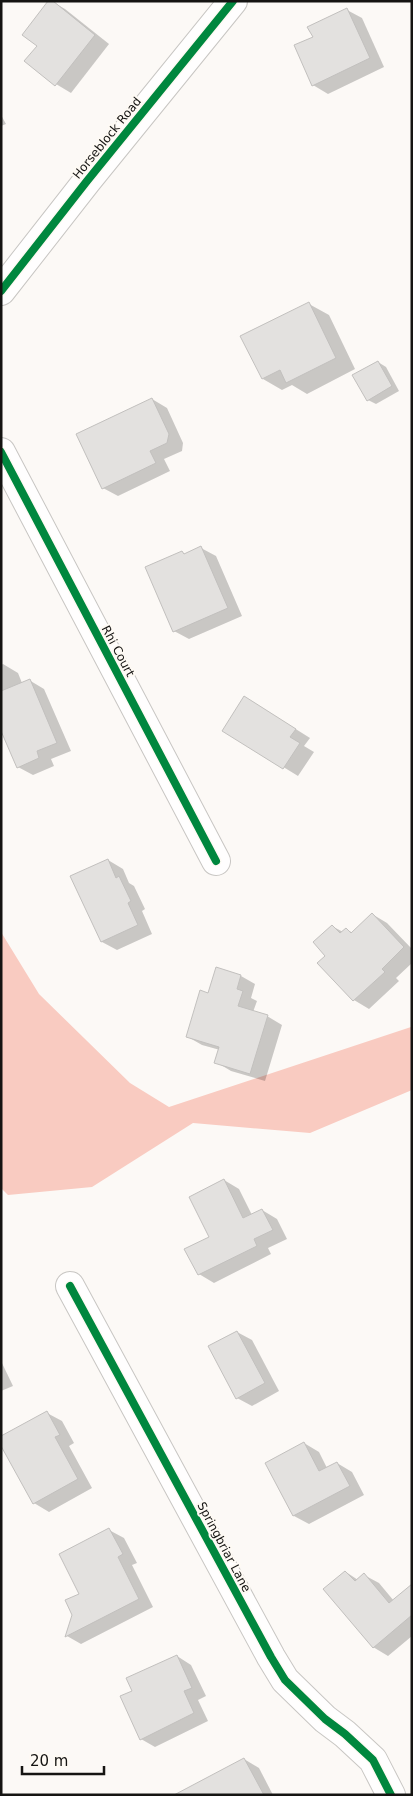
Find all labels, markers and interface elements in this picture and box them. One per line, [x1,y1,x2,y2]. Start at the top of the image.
street label: Horseblock Road [70,94,144,182]
street label: Rhi Court [99,623,137,679]
street label: Springbriar Lane [194,1500,254,1594]
scale bar [22,1744,105,1776]
text: 20 m [30,1752,68,1770]

